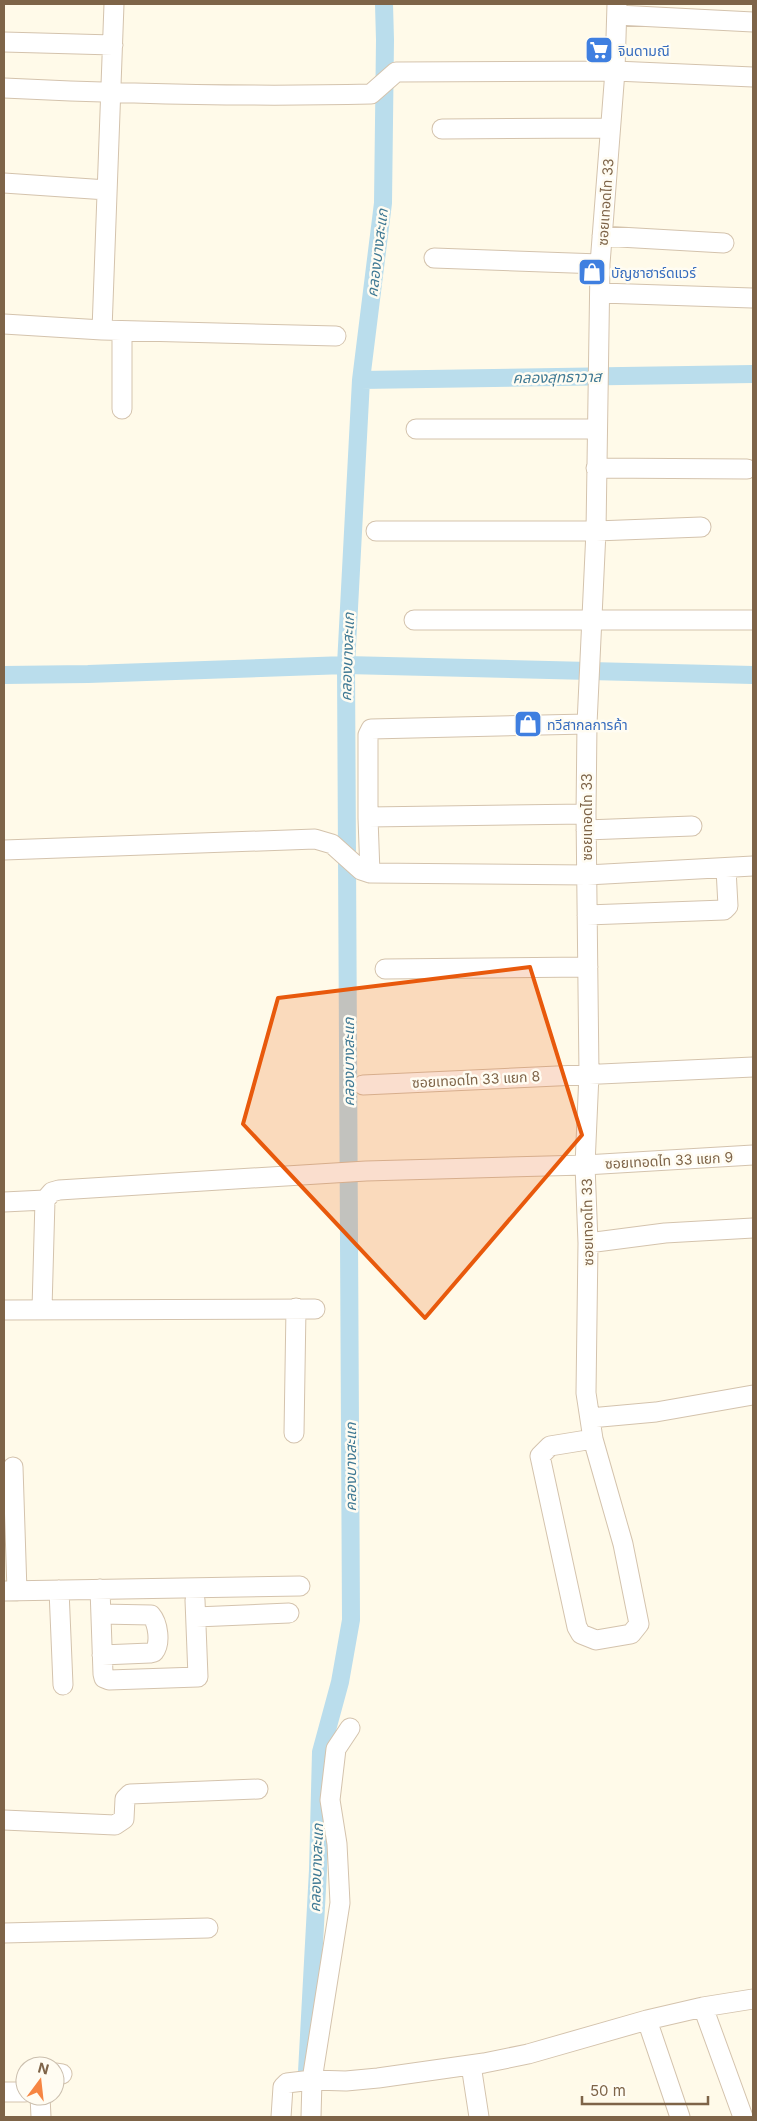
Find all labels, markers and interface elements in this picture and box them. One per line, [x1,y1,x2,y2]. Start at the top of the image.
supermarket icon: จินดามณี [584,35,614,65]
place label: จินดามณี [618,42,670,59]
street label: ซอยเทอดไท 33 [593,158,617,246]
water label: คลองบางสะแก [362,207,392,298]
shop icon: บัญชาฮาร์ดแวร์ [577,257,607,287]
place label: บัญชาฮาร์ดแวร์ [611,264,697,281]
water label: คลองสุทธาวาส [513,367,604,387]
water label: คลองบางสะแก [336,611,358,702]
shop icon: ทวีสากลการค้า [513,709,543,739]
place label: ทวีสากลการค้า [547,716,628,733]
street label: ซอยเทอดไท 33 [578,773,595,861]
water label: คลองบางสะแก [339,1017,358,1106]
street label: ซอยเทอดไท 33 แยก 8 [412,1067,540,1091]
street label: ซอยเทอดไท 33 แยก 9 [605,1148,733,1172]
street label: ซอยเทอดไท 33 [578,1178,596,1266]
water label: คลองบางสะแก [341,1422,360,1511]
water label: คลองบางสะแก [305,1822,327,1913]
north arrow [15,2056,65,2106]
text: N [36,2058,51,2078]
scale bar [582,2074,708,2106]
text: 50 m [590,2081,626,2100]

